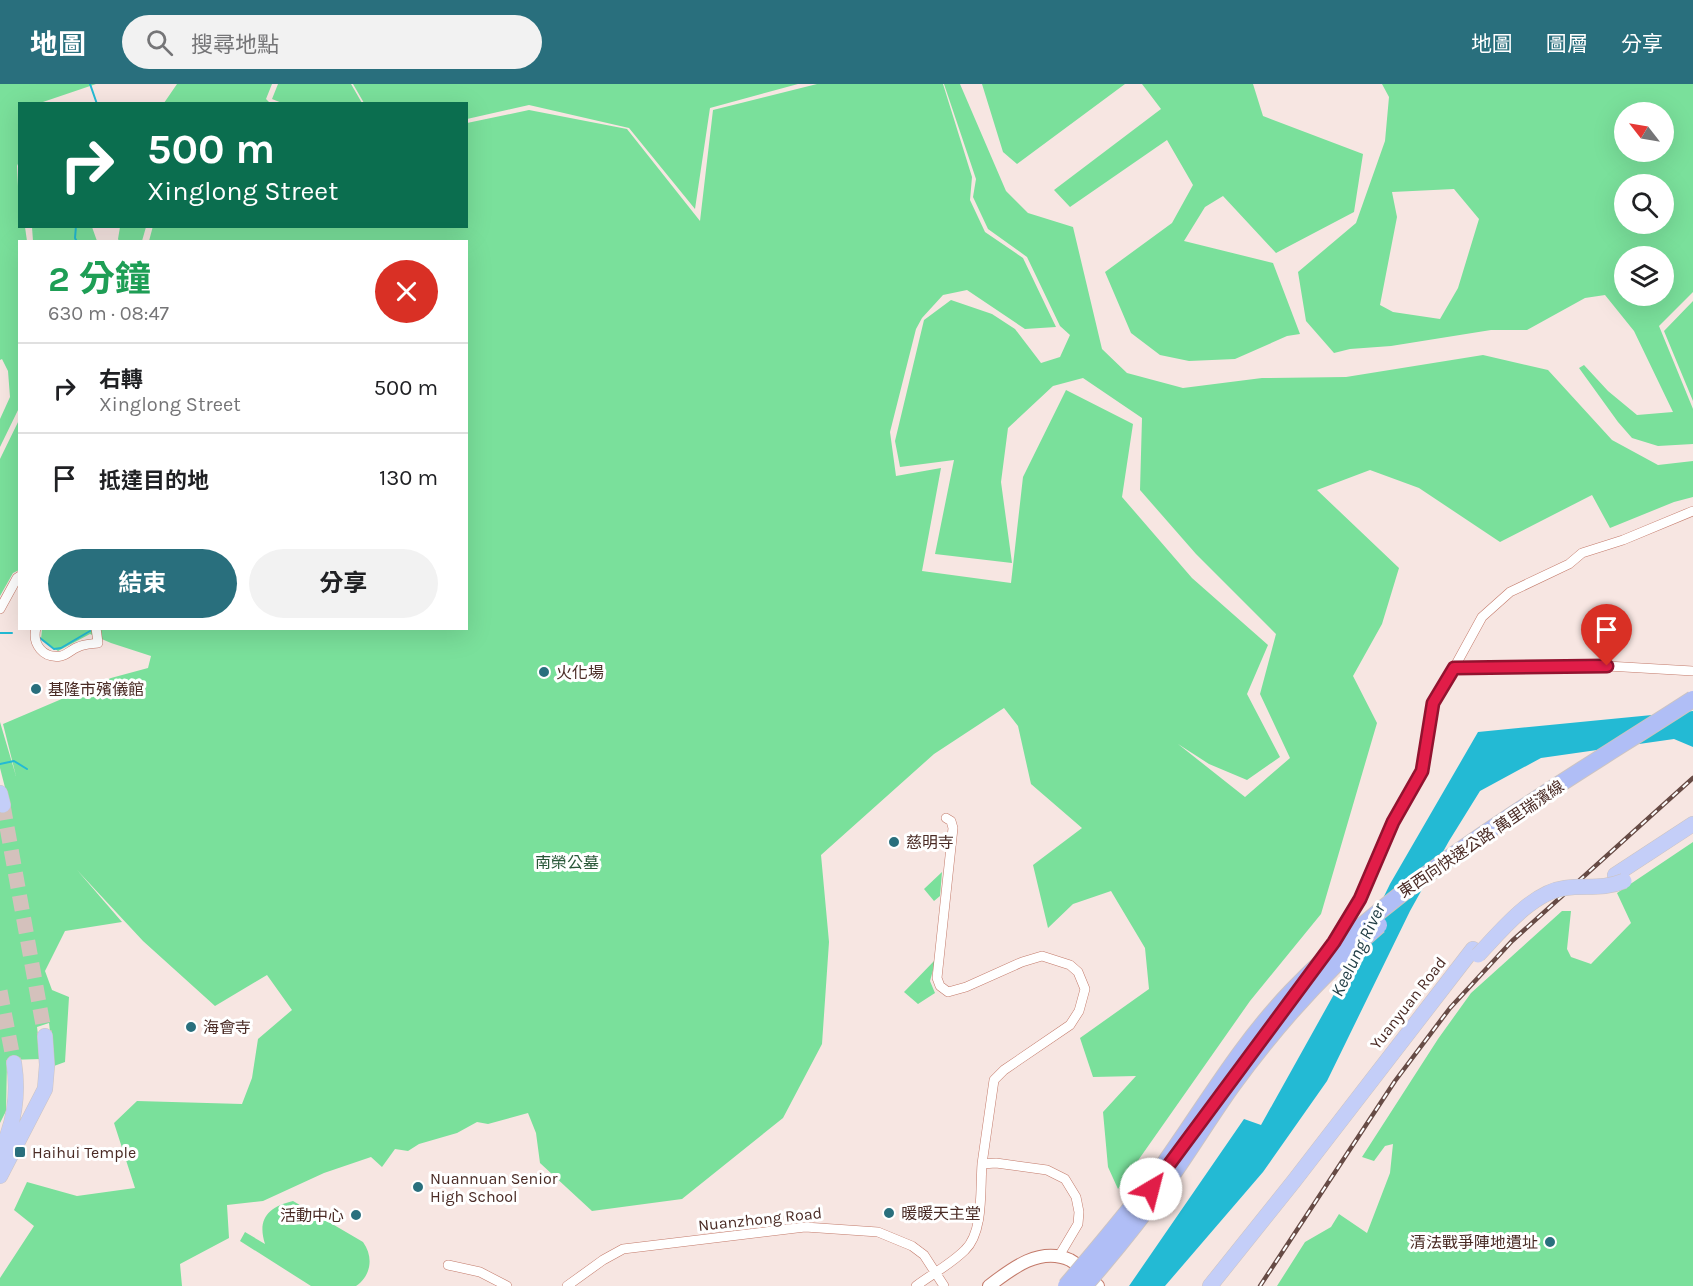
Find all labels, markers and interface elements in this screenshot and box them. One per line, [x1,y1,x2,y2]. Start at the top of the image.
search box [122,15,542,69]
icon: search [143,26,176,59]
text: 地圖 [30,28,86,61]
text: 搜尋地點 [191,32,279,58]
text: 地圖 [1471,32,1513,56]
text: 圖層 [1546,32,1588,56]
text: 分享 [1621,32,1663,56]
north arrow [1614,102,1674,162]
map controls [1614,102,1674,306]
text: 500 m [147,124,275,174]
icon: right [48,126,126,204]
button: search [1614,174,1674,234]
text: Xinglong Street [147,175,338,207]
button: layers [1614,246,1674,306]
text: 2 分鐘 [48,258,151,300]
button: close [375,260,438,323]
text: 630 m · 08:47 [48,302,169,325]
text: 右轉 [99,367,143,393]
icon: right [48,372,81,405]
text: 500 m [374,375,438,401]
text: Xinglong Street [99,393,241,416]
icon: arrive [48,462,81,495]
text: 130 m [379,465,438,491]
text: 抵達目的地 [99,468,209,494]
button: 結束 [48,549,237,618]
button: 分享 [249,549,438,618]
pin [1581,604,1632,666]
icon: arrive [1590,613,1623,646]
place label: 火化場 [556,663,604,682]
marker: 火化場 [537,665,551,679]
place label: 基隆市殯儀館 [48,680,144,699]
marker: 基隆市殯儀館 [29,682,43,696]
street label: 東西向快速公路 萬里瑞濱線 [1395,776,1567,902]
place label: 慈明寺 [906,833,954,852]
marker: 慈明寺 [887,835,901,849]
park label: 南榮公墓 [535,853,599,872]
water label: Keelung River [1326,899,1390,1000]
street label: Yuanyuan Road [1366,953,1450,1053]
place label: 海會寺 [203,1018,251,1037]
marker: 海會寺 [184,1020,198,1034]
place label: Haihui Temple [32,1143,136,1162]
marker: Haihui Temple [13,1145,27,1159]
position arrow [1119,1157,1183,1221]
place label: Nuannuan Senior High School [430,1169,558,1206]
marker: Nuannuan Senior High School [411,1180,425,1194]
street label: Nuanzhong Road [697,1203,823,1235]
place label: 暖暖天主堂 [901,1204,981,1223]
place label: 活動中心 [280,1206,344,1225]
marker: 暖暖天主堂 [882,1206,896,1220]
marker: 活動中心 [349,1208,363,1222]
place label: 清法戰爭陣地遺址 [1410,1233,1538,1252]
marker: 清法戰爭陣地遺址 [1543,1235,1557,1249]

